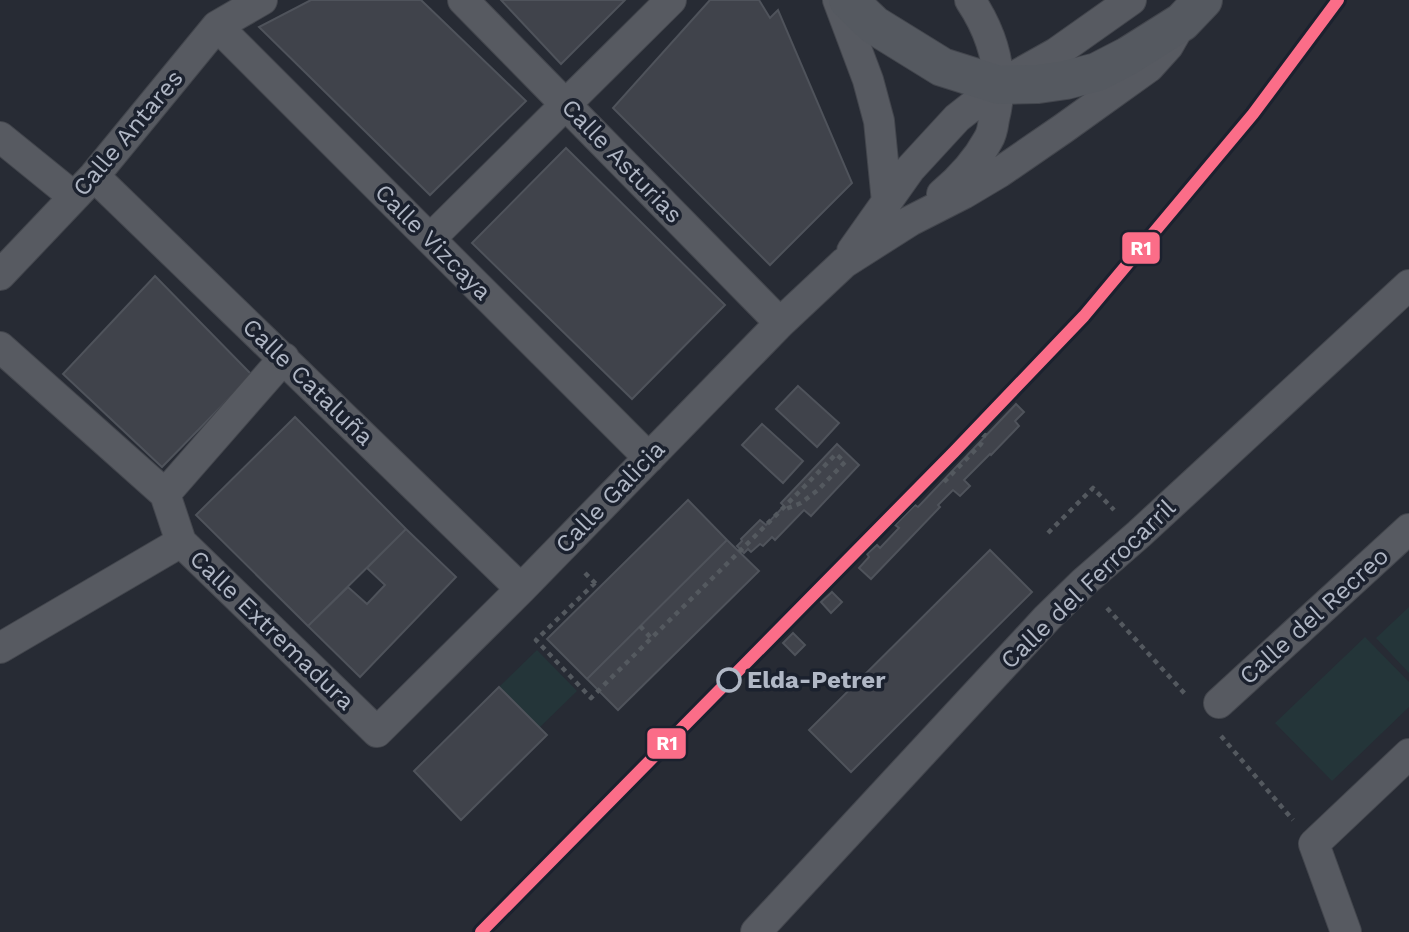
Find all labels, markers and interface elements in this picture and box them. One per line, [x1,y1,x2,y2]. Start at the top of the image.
street label: Calle Antares [67,64,189,202]
street label: Calle Asturias [556,93,688,229]
street label: Calle Vizcaya [369,178,497,306]
line badge: R1 [1121,231,1161,265]
text: R1 [1130,237,1152,260]
street label: Calle Cataluña [237,313,379,451]
street label: Calle Galicia [550,435,670,559]
street label: Calle del Ferrocarril [995,493,1181,674]
street label: Calle del Recreo [1234,542,1394,690]
street label: Calle Extremadura [184,544,360,716]
place label: Elda-Petrer [747,666,886,694]
marker: Elda-Petrer [717,668,741,692]
line badge: R1 [646,727,687,760]
text: R1 [656,732,678,755]

